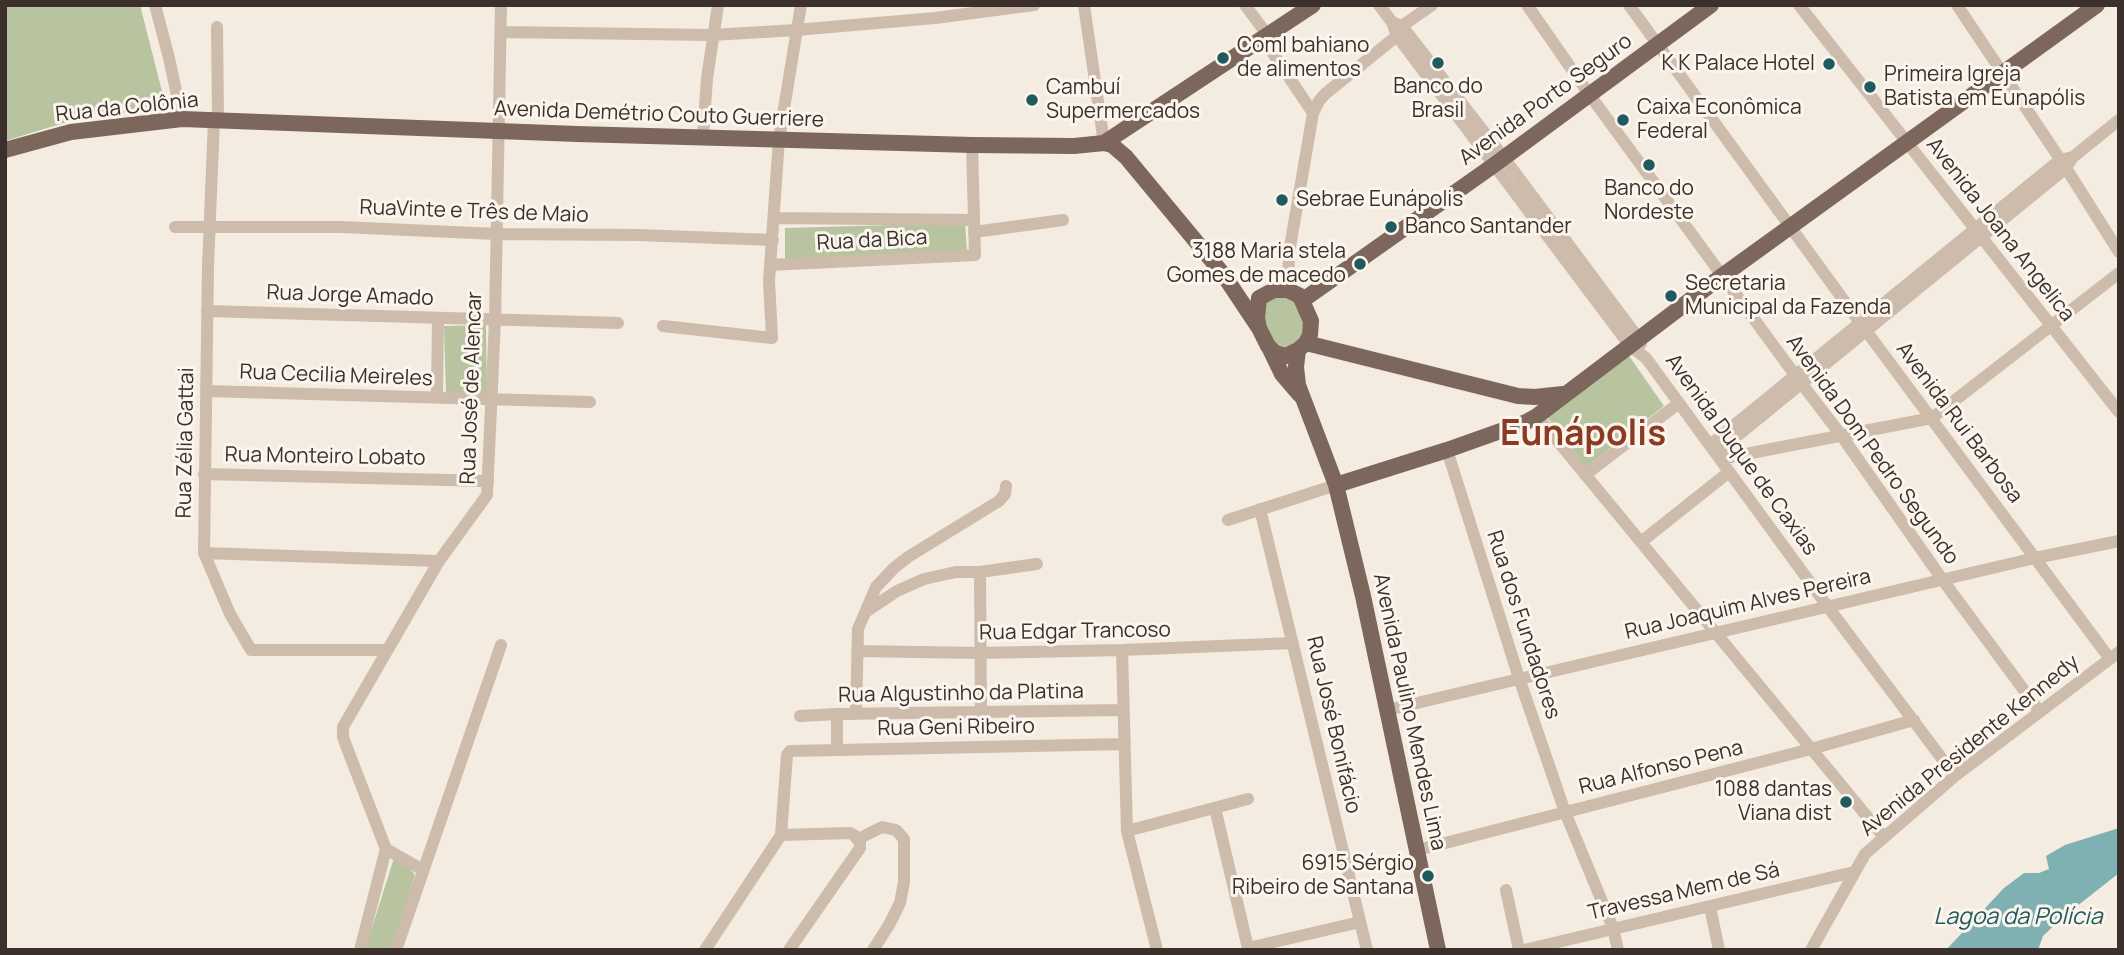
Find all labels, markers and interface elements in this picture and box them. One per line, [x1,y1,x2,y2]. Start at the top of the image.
street label: Avenida Porto Seguro [1455,29,1637,171]
place label: Coml bahiano de alimentos [1237,33,1369,83]
marker: Coml bahiano de alimentos [1215,50,1231,66]
place label: K K Palace Hotel [1661,51,1815,77]
marker: Banco do Brasil [1430,55,1446,71]
marker: K K Palace Hotel [1821,56,1837,72]
place label: Primeira Igreja Batista em Eunapólis [1884,62,2085,112]
place label: Banco do Brasil [1393,74,1483,124]
place label: Cambuí Supermercados [1046,75,1200,125]
marker: Primeira Igreja Batista em Eunapólis [1862,79,1878,95]
street label: Rua da Colônia [54,88,200,128]
marker: Cambuí Supermercados [1024,92,1040,108]
place label: Caixa Econômica Federal [1637,95,1802,145]
street label: Avenida Demétrio Couto Guerriere [494,97,824,133]
marker: Caixa Econômica Federal [1615,112,1631,128]
street label: Avenida Joana Angelica [1920,133,2080,327]
marker: Banco do Nordeste [1641,157,1657,173]
place label: Banco do Nordeste [1604,176,1694,226]
place label: Sebrae Eunápolis [1296,187,1463,213]
marker: Sebrae Eunápolis [1274,192,1290,208]
street label: RuaVinte e Três de Maio [359,195,589,229]
place label: Banco Santander [1405,214,1572,240]
marker: Banco Santander [1383,219,1399,235]
street label: Rua da Bica [816,226,928,256]
place label: 3188 Maria stela Gomes de macedo [1167,239,1346,289]
marker: 3188 Maria stela Gomes de macedo [1352,256,1368,272]
place label: Secretaria Municipal da Fazenda [1685,271,1891,321]
street label: Rua Jorge Amado [266,280,434,312]
marker: Secretaria Municipal da Fazenda [1663,288,1679,304]
street label: Rua José de Alencar [456,291,488,485]
street label: Avenida Dom Pedro Segundo [1780,330,1964,570]
street label: Avenida Rui Barbosa [1890,338,2028,508]
street label: Avenida Duque de Caxias [1660,349,1822,561]
street label: Rua Cecilia Meireles [239,360,433,392]
street label: Rua Zélia Gattai [172,367,200,519]
district label: Eunápolis [1500,414,1666,456]
street label: Rua Monteiro Lobato [224,443,426,471]
street label: Rua dos Fundadores [1481,528,1565,722]
street label: Rua Joaquim Alves Pereira [1623,564,1873,646]
street label: Avenida Paulino Mendes Lima [1367,571,1451,853]
street label: Rua Edgar Trancoso [979,618,1171,646]
street label: Rua José Bonifácio [1300,634,1366,816]
street label: Avenida Presidente Kennedy [1856,650,2084,842]
street label: Rua Algustinho da Platina [838,679,1084,709]
street label: Rua Geni Ribeiro [877,714,1035,742]
street label: Rua Alfonso Pena [1576,735,1746,801]
place label: 1088 dantas Viana dist [1715,777,1832,827]
marker: 1088 dantas Viana dist [1838,794,1854,810]
place label: 6915 Sérgio Ribeiro de Santana [1232,851,1414,901]
street label: Travessa Mem de Sá [1586,858,1782,926]
marker: 6915 Sérgio Ribeiro de Santana [1420,868,1436,884]
water label: Lagoa da Polícia [1934,904,2102,932]

